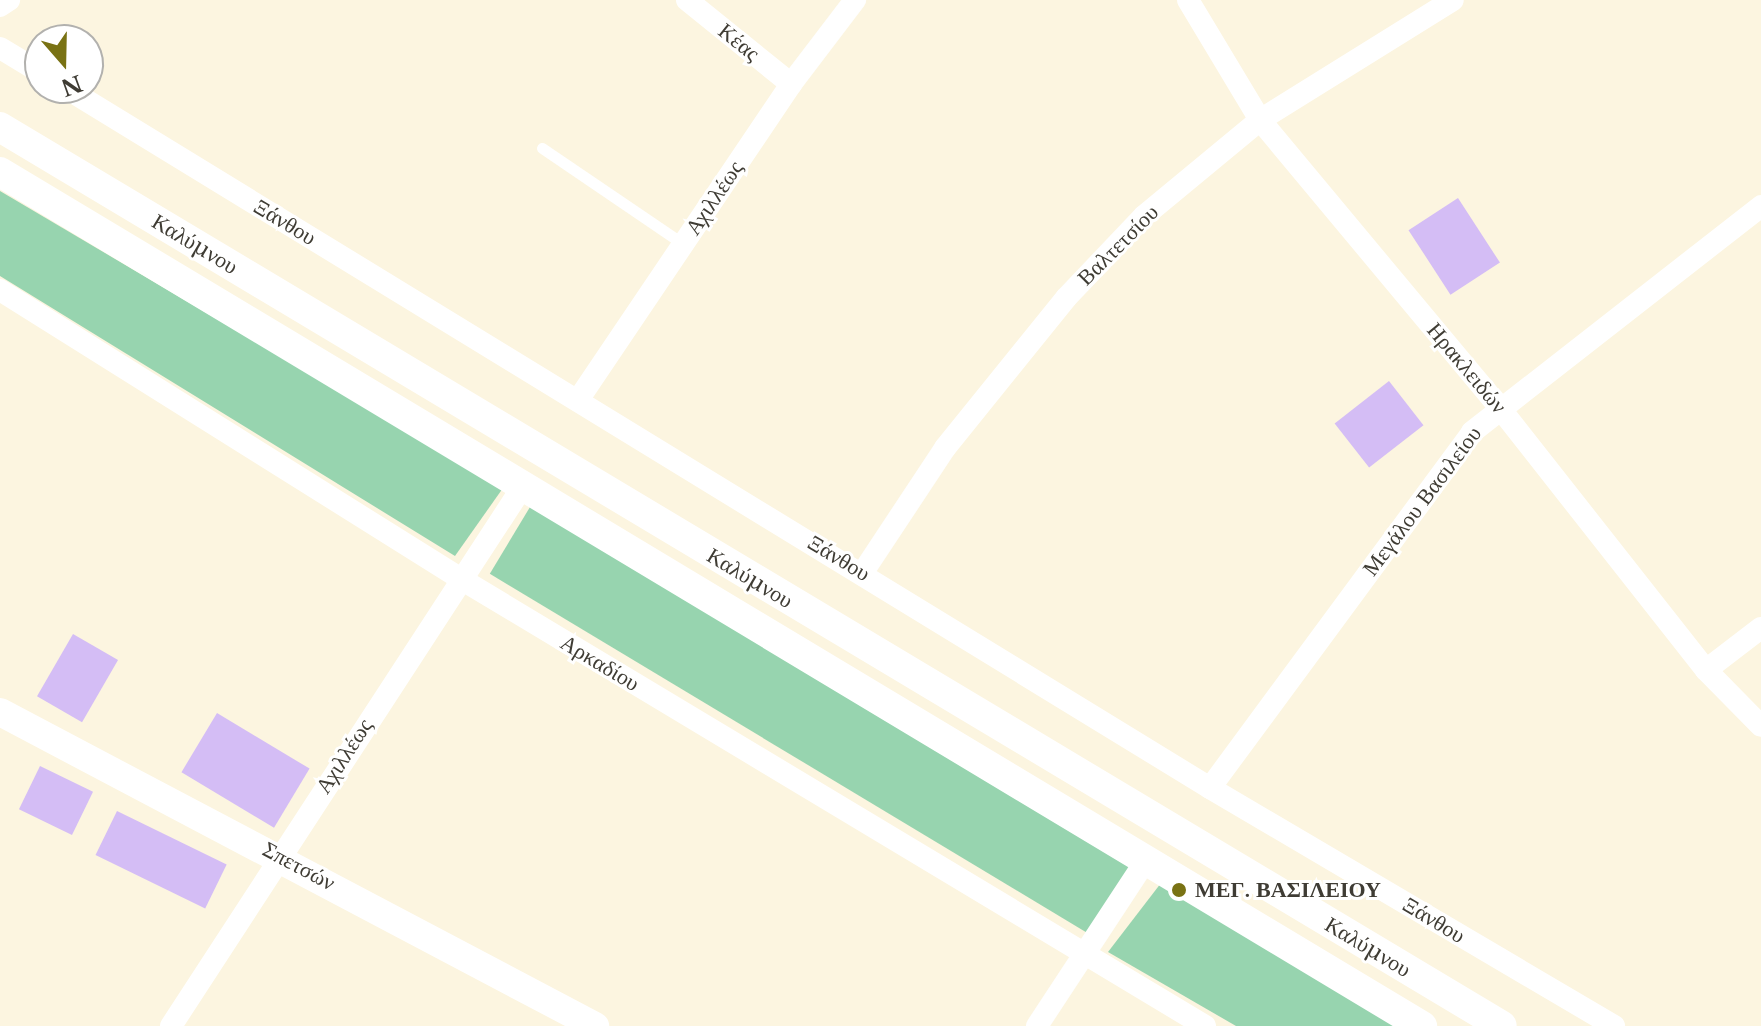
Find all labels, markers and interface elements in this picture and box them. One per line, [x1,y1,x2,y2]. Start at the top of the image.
street label: Κέας [713,17,765,67]
north arrow [24,24,104,104]
text: N [57,69,86,101]
street label: Αχιλλέως [680,156,748,240]
street label: Ξάνθου [249,193,321,251]
street label: Βαλτετσίου [1072,199,1164,291]
street label: Καλύμνου [147,208,243,280]
street label: Ηρακλειδών [1422,317,1512,419]
street label: Μεγάλου Βασιλείου [1357,421,1487,581]
street label: Ξάνθου [803,529,875,587]
street label: Καλύμνου [702,542,798,614]
street label: Αρκαδίου [556,629,644,697]
street label: Αχιλλέως [310,714,378,798]
street label: Σπετσών [258,836,340,896]
place label: ΜΕΓ. ΒΑΣΙΛΕΙΟΥ [1195,877,1381,903]
marker: ΜΕΓ. ΒΑΣΙΛΕΙΟΥ [1170,881,1188,899]
street label: Ξάνθου [1398,891,1470,949]
street label: Καλύμνου [1320,911,1416,983]

